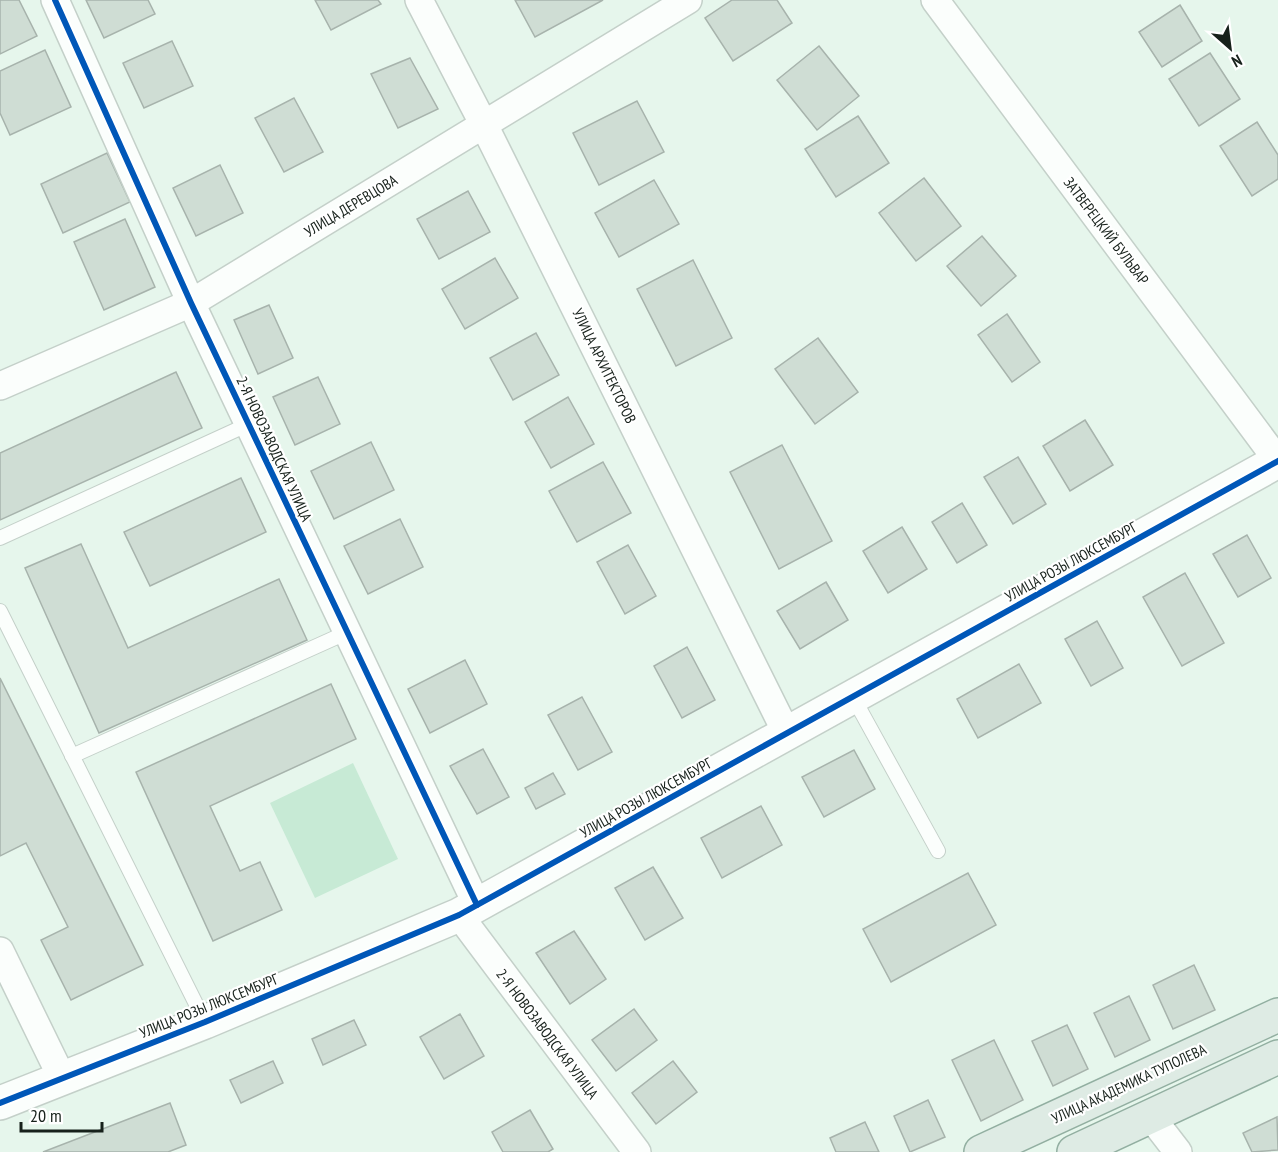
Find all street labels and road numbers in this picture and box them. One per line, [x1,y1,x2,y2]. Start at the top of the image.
street label: УЛИЦА ДЕРЕВЦОВА [301,170,402,241]
street label: ЗАТВЕРЕЦКИЙ БУЛЬВАР [1060,173,1153,288]
street label: УЛИЦА АРХИТЕКТОРОВ [568,305,641,426]
street label: 2-Я НОВОЗАВОДСКАЯ УЛИЦА [232,373,317,525]
street label: УЛИЦА РОЗЫ ЛЮКСЕМБУРГ [1001,517,1141,606]
street label: УЛИЦА РОЗЫ ЛЮКСЕМБУРГ [576,753,716,842]
street label: 2-Я НОВОЗАВОДСКАЯ УЛИЦА [492,965,603,1103]
street label: УЛИЦА РОЗЫ ЛЮКСЕМБУРГ [137,969,282,1042]
street label: УЛИЦА АКАДЕМИКА ТУПОЛЕВА [1049,1039,1210,1128]

